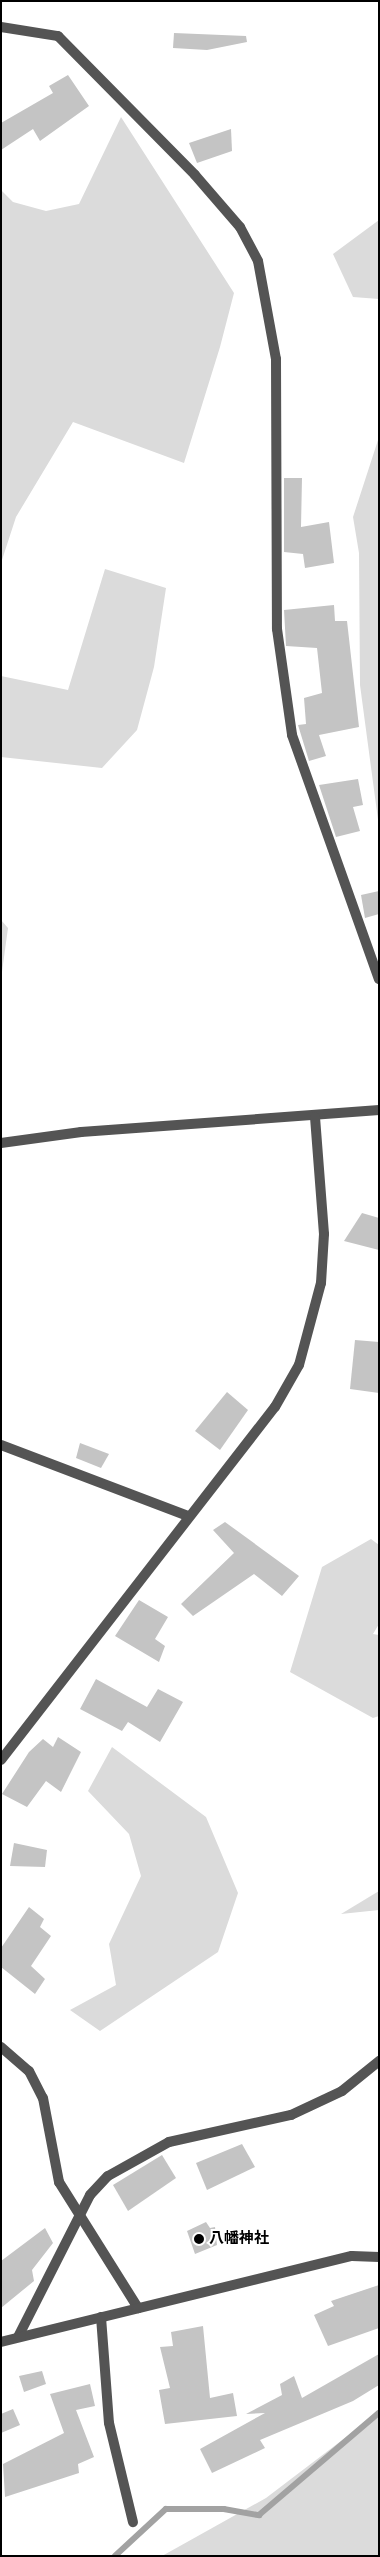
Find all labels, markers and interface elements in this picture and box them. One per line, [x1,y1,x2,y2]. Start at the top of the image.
place label: 八幡神社 [209,2230,269,2248]
marker: 八幡神社 [193,2233,205,2245]

